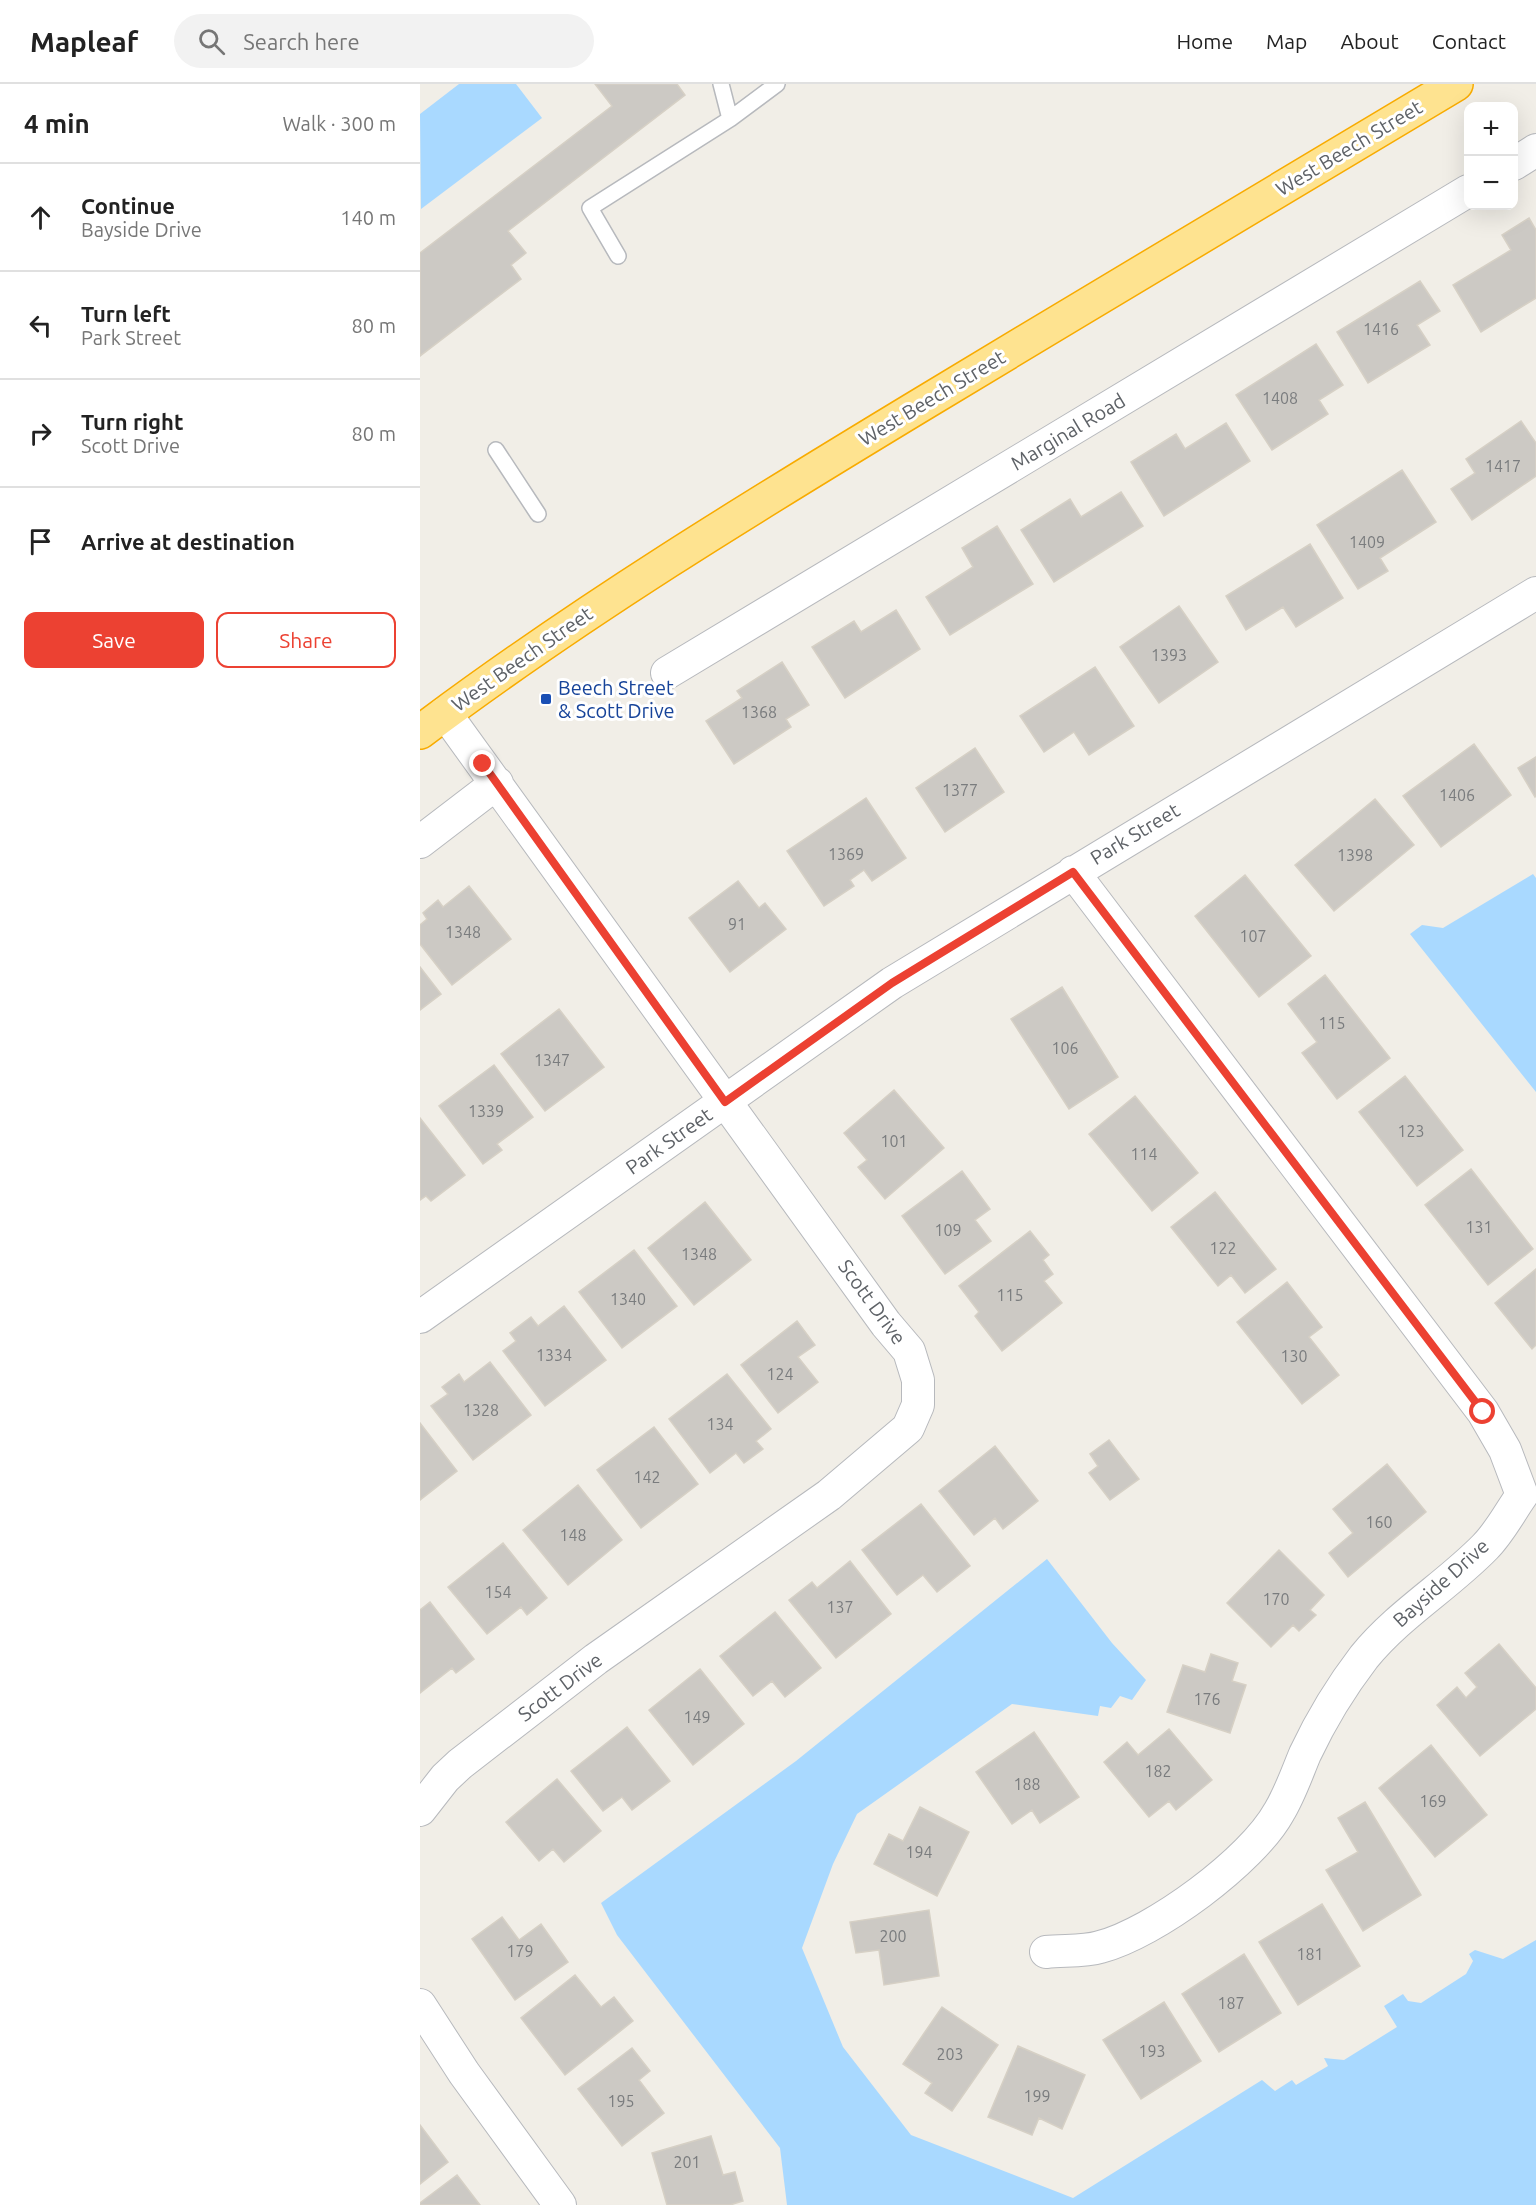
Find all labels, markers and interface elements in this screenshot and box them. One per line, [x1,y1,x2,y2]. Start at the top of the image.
search box [174,14,594,68]
icon: search [195,25,228,58]
text: Mapleaf [30,26,138,57]
text: Search here [243,29,360,54]
text: Home [1176,29,1233,53]
text: Map [1266,29,1307,53]
text: About [1340,29,1399,53]
text: Contact [1432,29,1506,53]
street label: West Beech Street [1272,95,1426,200]
map controls [1464,102,1518,210]
button: + [1464,102,1518,156]
text: 4 min [24,109,90,138]
text: Walk · 300 m [283,112,396,135]
button: − [1464,156,1518,210]
text: Continue [81,193,175,218]
icon: ahead [24,201,57,234]
text: 140 m [340,206,396,229]
text: Bayside Drive [81,218,202,241]
text: Turn left [81,301,171,326]
icon: left [24,309,57,342]
text: 80 m [352,314,396,337]
house number: 1416 [1363,320,1399,338]
text: Park Street [81,326,181,349]
street label: West Beech Street [855,345,1009,450]
street label: Marginal Road [1006,388,1129,475]
house number: 1408 [1262,389,1298,407]
text: Turn right [81,409,183,434]
icon: right [24,417,57,450]
text: 80 m [352,422,396,445]
text: Scott Drive [81,434,180,457]
house number: 1417 [1485,457,1521,475]
icon: arrive [24,525,57,558]
text: Arrive at destination [81,529,295,554]
house number: 1409 [1349,533,1385,551]
street label: West Beech Street [447,601,597,716]
button: Save [24,612,204,668]
button: Share [216,612,396,668]
house number: 1393 [1151,646,1187,664]
place label: Beech Street & Scott Drive [558,676,675,722]
marker: Beech Street & Scott Drive [539,692,553,706]
house number: 1368 [741,703,777,721]
route end [469,750,495,776]
house number: 1377 [942,781,978,799]
house number: 1406 [1439,786,1475,804]
street label: Park Street [1086,798,1184,869]
house number: 1369 [828,845,864,863]
house number: 1398 [1337,846,1373,864]
house number: 91 [728,915,746,933]
house number: 1348 [445,923,481,941]
house number: 107 [1239,927,1267,945]
house number: 115 [1318,1014,1346,1032]
house number: 106 [1051,1039,1079,1057]
house number: 1347 [534,1051,570,1069]
house number: 1339 [468,1102,504,1120]
street label: Park Street [621,1102,716,1179]
house number: 123 [1397,1122,1425,1140]
house number: 101 [880,1132,908,1150]
house number: 114 [1130,1145,1158,1163]
house number: 131 [1465,1218,1493,1236]
house number: 109 [934,1221,962,1239]
house number: 122 [1209,1239,1237,1257]
house number: 1348 [681,1245,717,1263]
street label: Scott Drive [834,1255,911,1349]
house number: 115 [996,1286,1024,1304]
house number: 1340 [610,1290,646,1308]
house number: 1334 [536,1346,572,1364]
house number: 130 [1280,1347,1308,1365]
house number: 124 [766,1365,794,1383]
route start [1469,1398,1495,1424]
house number: 1328 [463,1401,499,1419]
house number: 134 [706,1415,734,1433]
house number: 142 [633,1468,661,1486]
house number: 160 [1365,1513,1393,1531]
house number: 148 [559,1526,587,1544]
street label: Bayside Drive [1388,1534,1493,1632]
house number: 154 [484,1583,512,1601]
house number: 170 [1262,1590,1290,1608]
house number: 137 [826,1598,854,1616]
street label: Scott Drive [513,1648,606,1726]
house number: 176 [1193,1690,1221,1708]
house number: 149 [683,1708,711,1726]
house number: 182 [1144,1762,1172,1780]
house number: 188 [1013,1775,1041,1793]
house number: 169 [1419,1792,1447,1810]
house number: 194 [905,1843,933,1861]
house number: 200 [879,1927,907,1945]
house number: 179 [506,1942,534,1960]
house number: 181 [1296,1945,1324,1963]
house number: 187 [1217,1994,1245,2012]
house number: 193 [1138,2042,1166,2060]
house number: 203 [936,2045,964,2063]
house number: 199 [1023,2087,1051,2105]
house number: 195 [607,2092,635,2110]
house number: 201 [673,2153,701,2171]

